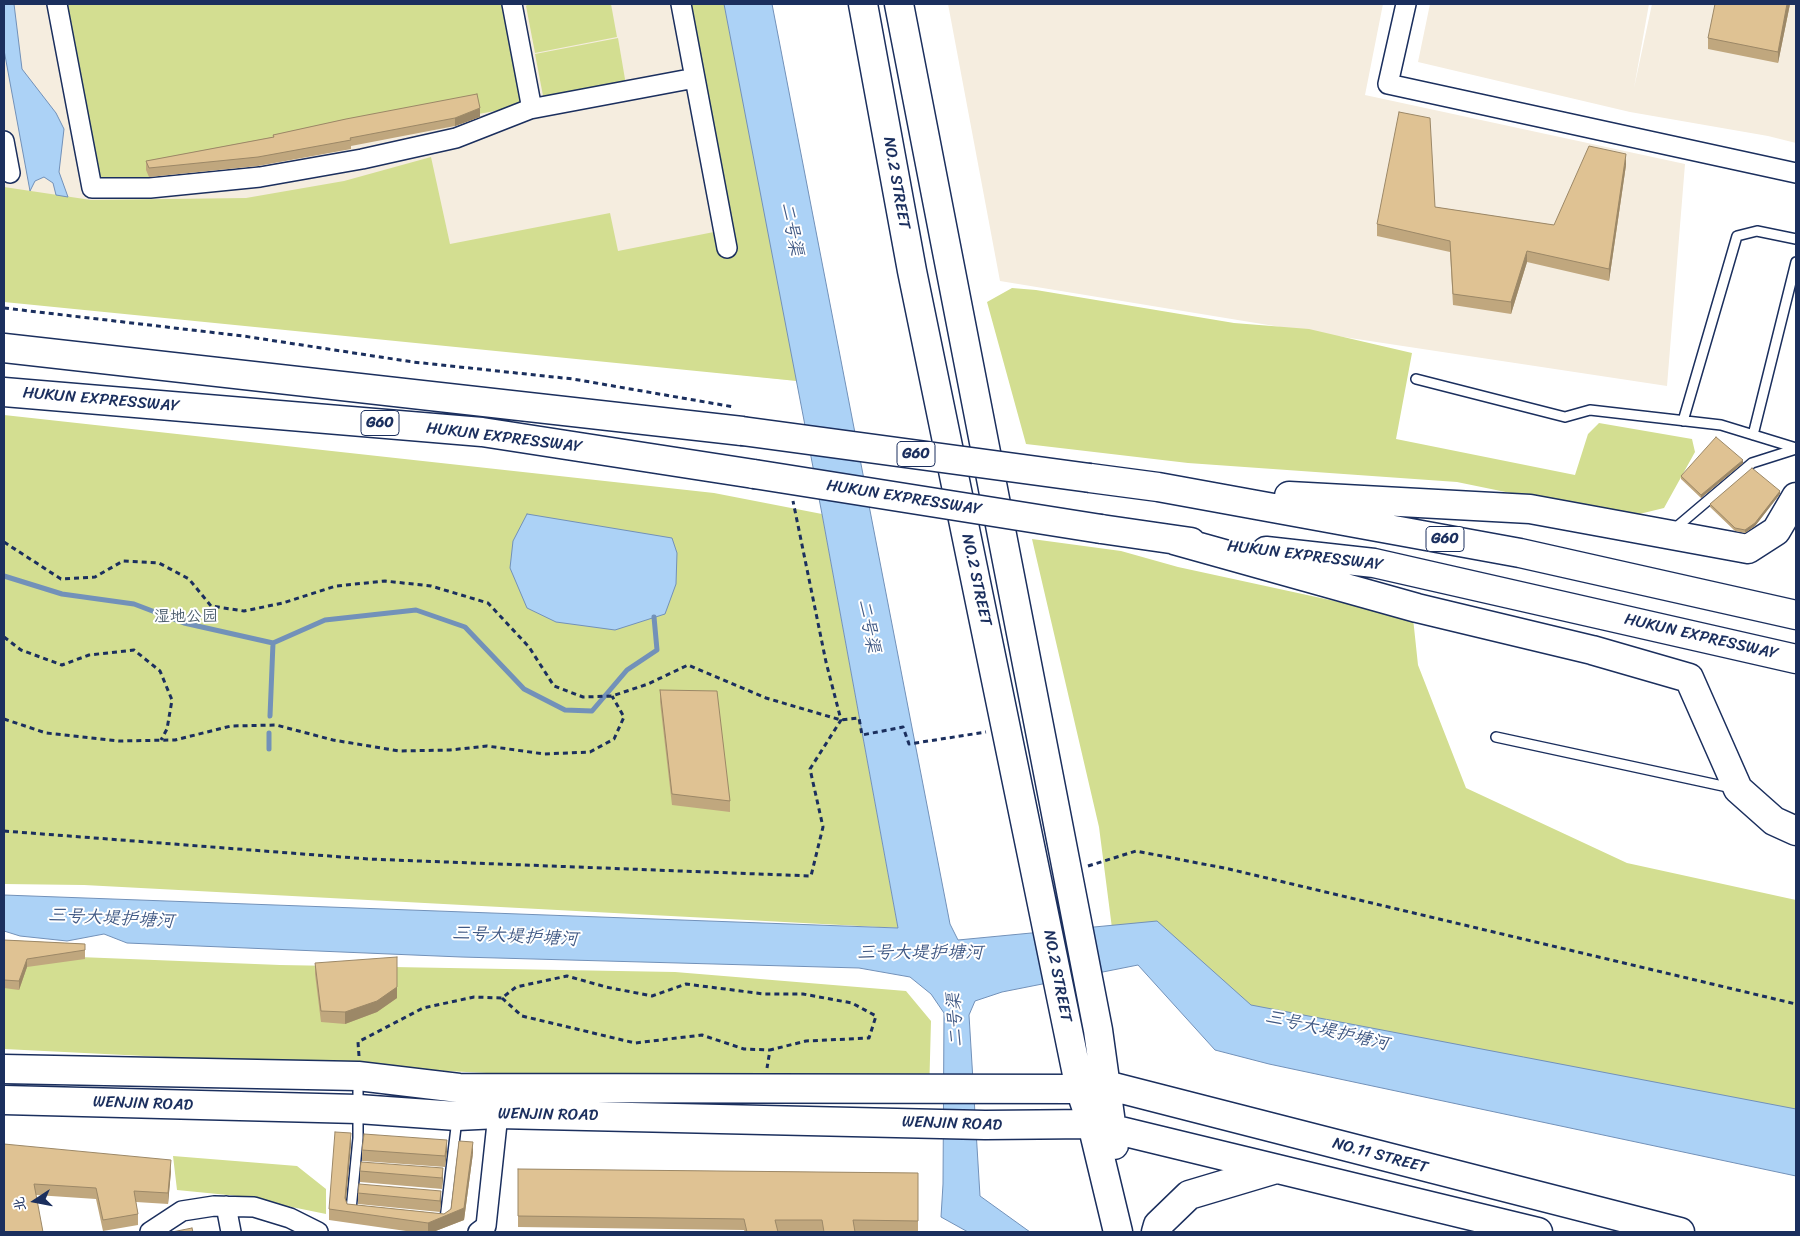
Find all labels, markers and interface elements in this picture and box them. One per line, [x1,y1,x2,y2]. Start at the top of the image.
street label: NO.2 STREET [878,135,914,231]
water label: 二号渠 [775,200,807,258]
street label: HUKUN EXPRESSWAY [22,384,180,416]
road number: G60 [361,410,399,436]
street label: HUKUN EXPRESSWAY [425,419,583,457]
road number: G60 [897,442,935,466]
street label: HUKUN EXPRESSWAY [825,476,983,520]
road number: G60 [1426,526,1464,552]
street label: NO.2 STREET [957,532,995,628]
street label: HUKUN EXPRESSWAY [1226,537,1384,575]
water label: 二号渠 [852,597,884,655]
park label: 湿地公园 [154,607,218,627]
street label: HUKUN EXPRESSWAY [1622,610,1780,664]
water label: 三号大堤护塘河 [48,905,174,933]
water label: 三号大堤护塘河 [452,923,578,951]
street label: NO.2 STREET [1039,928,1075,1024]
water label: 三号大堤护塘河 [857,942,983,964]
water label: 二号渠 [944,992,968,1048]
water label: 三号大堤护塘河 [1263,1006,1391,1056]
street label: WENJIN ROAD [93,1093,193,1115]
street label: WENJIN ROAD [498,1105,598,1125]
street label: WENJIN ROAD [902,1113,1002,1135]
street label: NO.11 STREET [1330,1134,1430,1178]
north arrow [10,1176,60,1226]
text: 北 [6,1195,33,1213]

